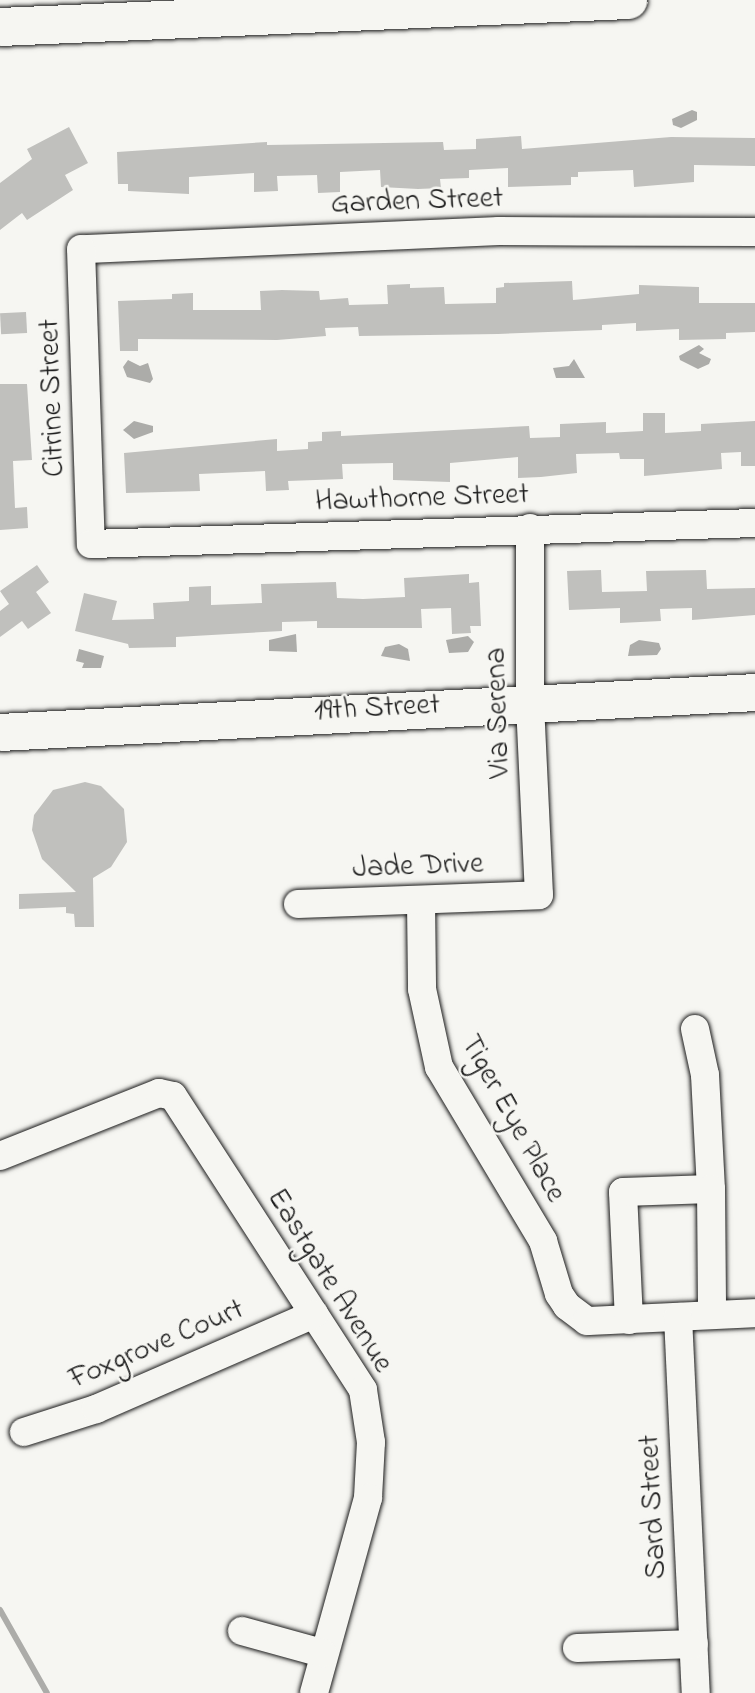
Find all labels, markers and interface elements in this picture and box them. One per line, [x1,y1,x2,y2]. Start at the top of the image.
street label: Garden Street [330,181,504,223]
street label: Citrine Street [32,318,74,478]
street label: Hawthorne Street [315,477,529,521]
street label: Via Serena [479,647,519,779]
street label: 19th Street [313,688,441,730]
street label: Jade Drive [352,847,484,887]
street label: Tiger Eye Place [451,1029,573,1209]
street label: Eastgate Avenue [258,1182,400,1380]
street label: Foxgrove Court [64,1292,250,1398]
street label: Sard Street [632,1434,676,1580]

